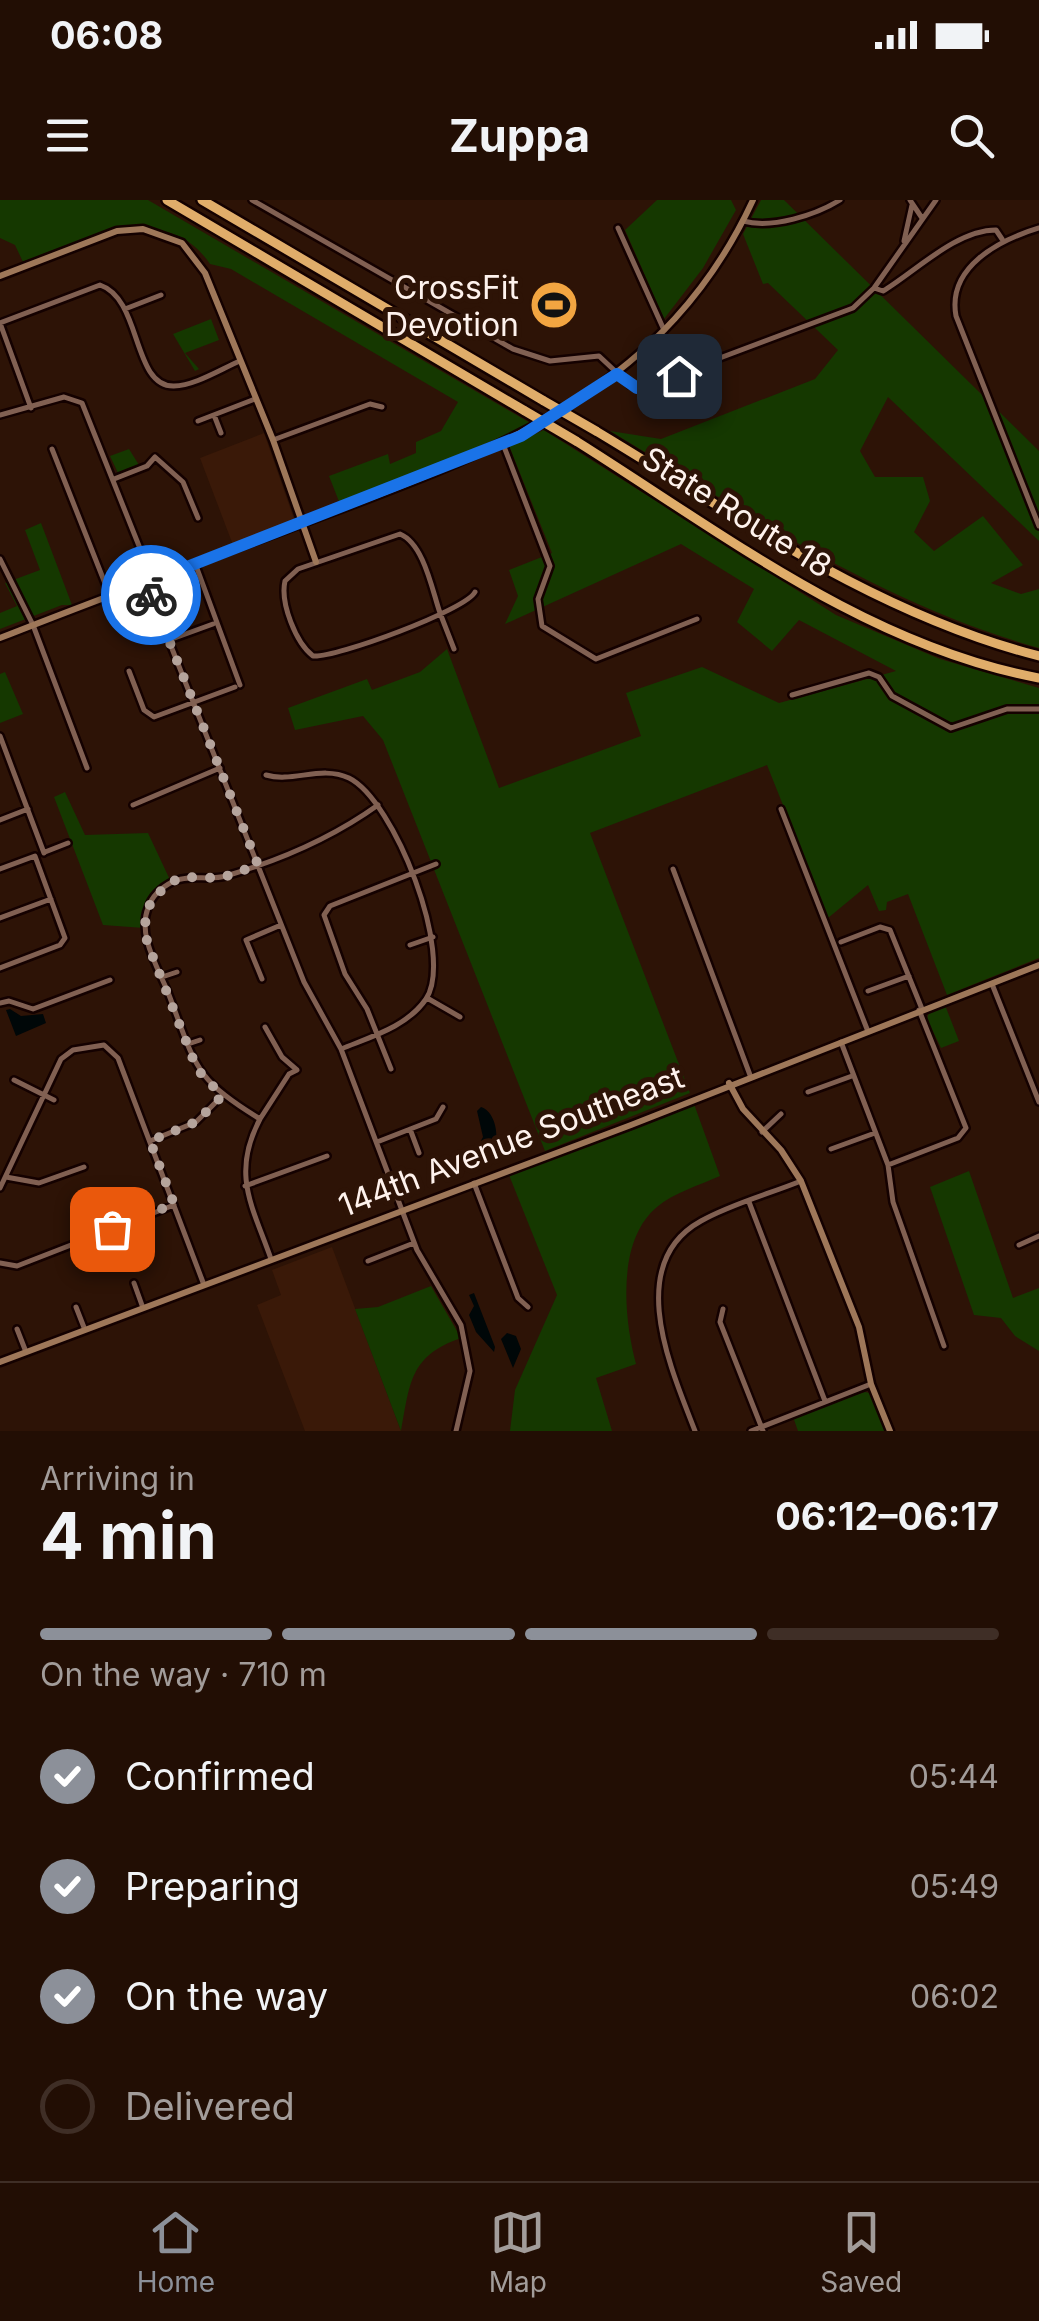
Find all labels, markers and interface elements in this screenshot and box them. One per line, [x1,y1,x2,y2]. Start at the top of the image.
text: 06:08 [50,12,163,58]
icon: menu [40,108,95,163]
text: Zuppa [449,108,590,163]
icon: search [944,108,999,163]
place label: CrossFit Devotion [385,268,519,344]
sports icon: CrossFit Devotion [528,279,580,331]
pin [637,334,722,419]
icon: home [652,349,707,404]
street label: State Route 18 [635,438,839,586]
courier [101,545,201,645]
icon: bike [124,568,179,623]
street label: 144th Avenue Southeast [333,1057,689,1225]
pin [70,1187,155,1272]
icon: bag [85,1202,140,1257]
text: Arriving in [40,1459,195,1498]
text: 06:12–06:17 [775,1493,999,1539]
text: 4 min [40,1496,217,1575]
text: On the way · 710 m [40,1655,327,1694]
icon: check [40,1749,95,1804]
text: Confirmed [125,1753,315,1799]
text: 05:44 [909,1757,999,1796]
icon: check [40,1859,95,1914]
text: Preparing [125,1863,300,1909]
text: 05:49 [910,1867,999,1906]
icon: check [40,1969,95,2024]
text: On the way [125,1973,328,2019]
text: 06:02 [910,1977,999,2016]
text: Delivered [125,2083,295,2129]
tab: Home [137,2205,215,2299]
tab: Map [489,2205,547,2299]
tab: Saved [820,2205,902,2299]

